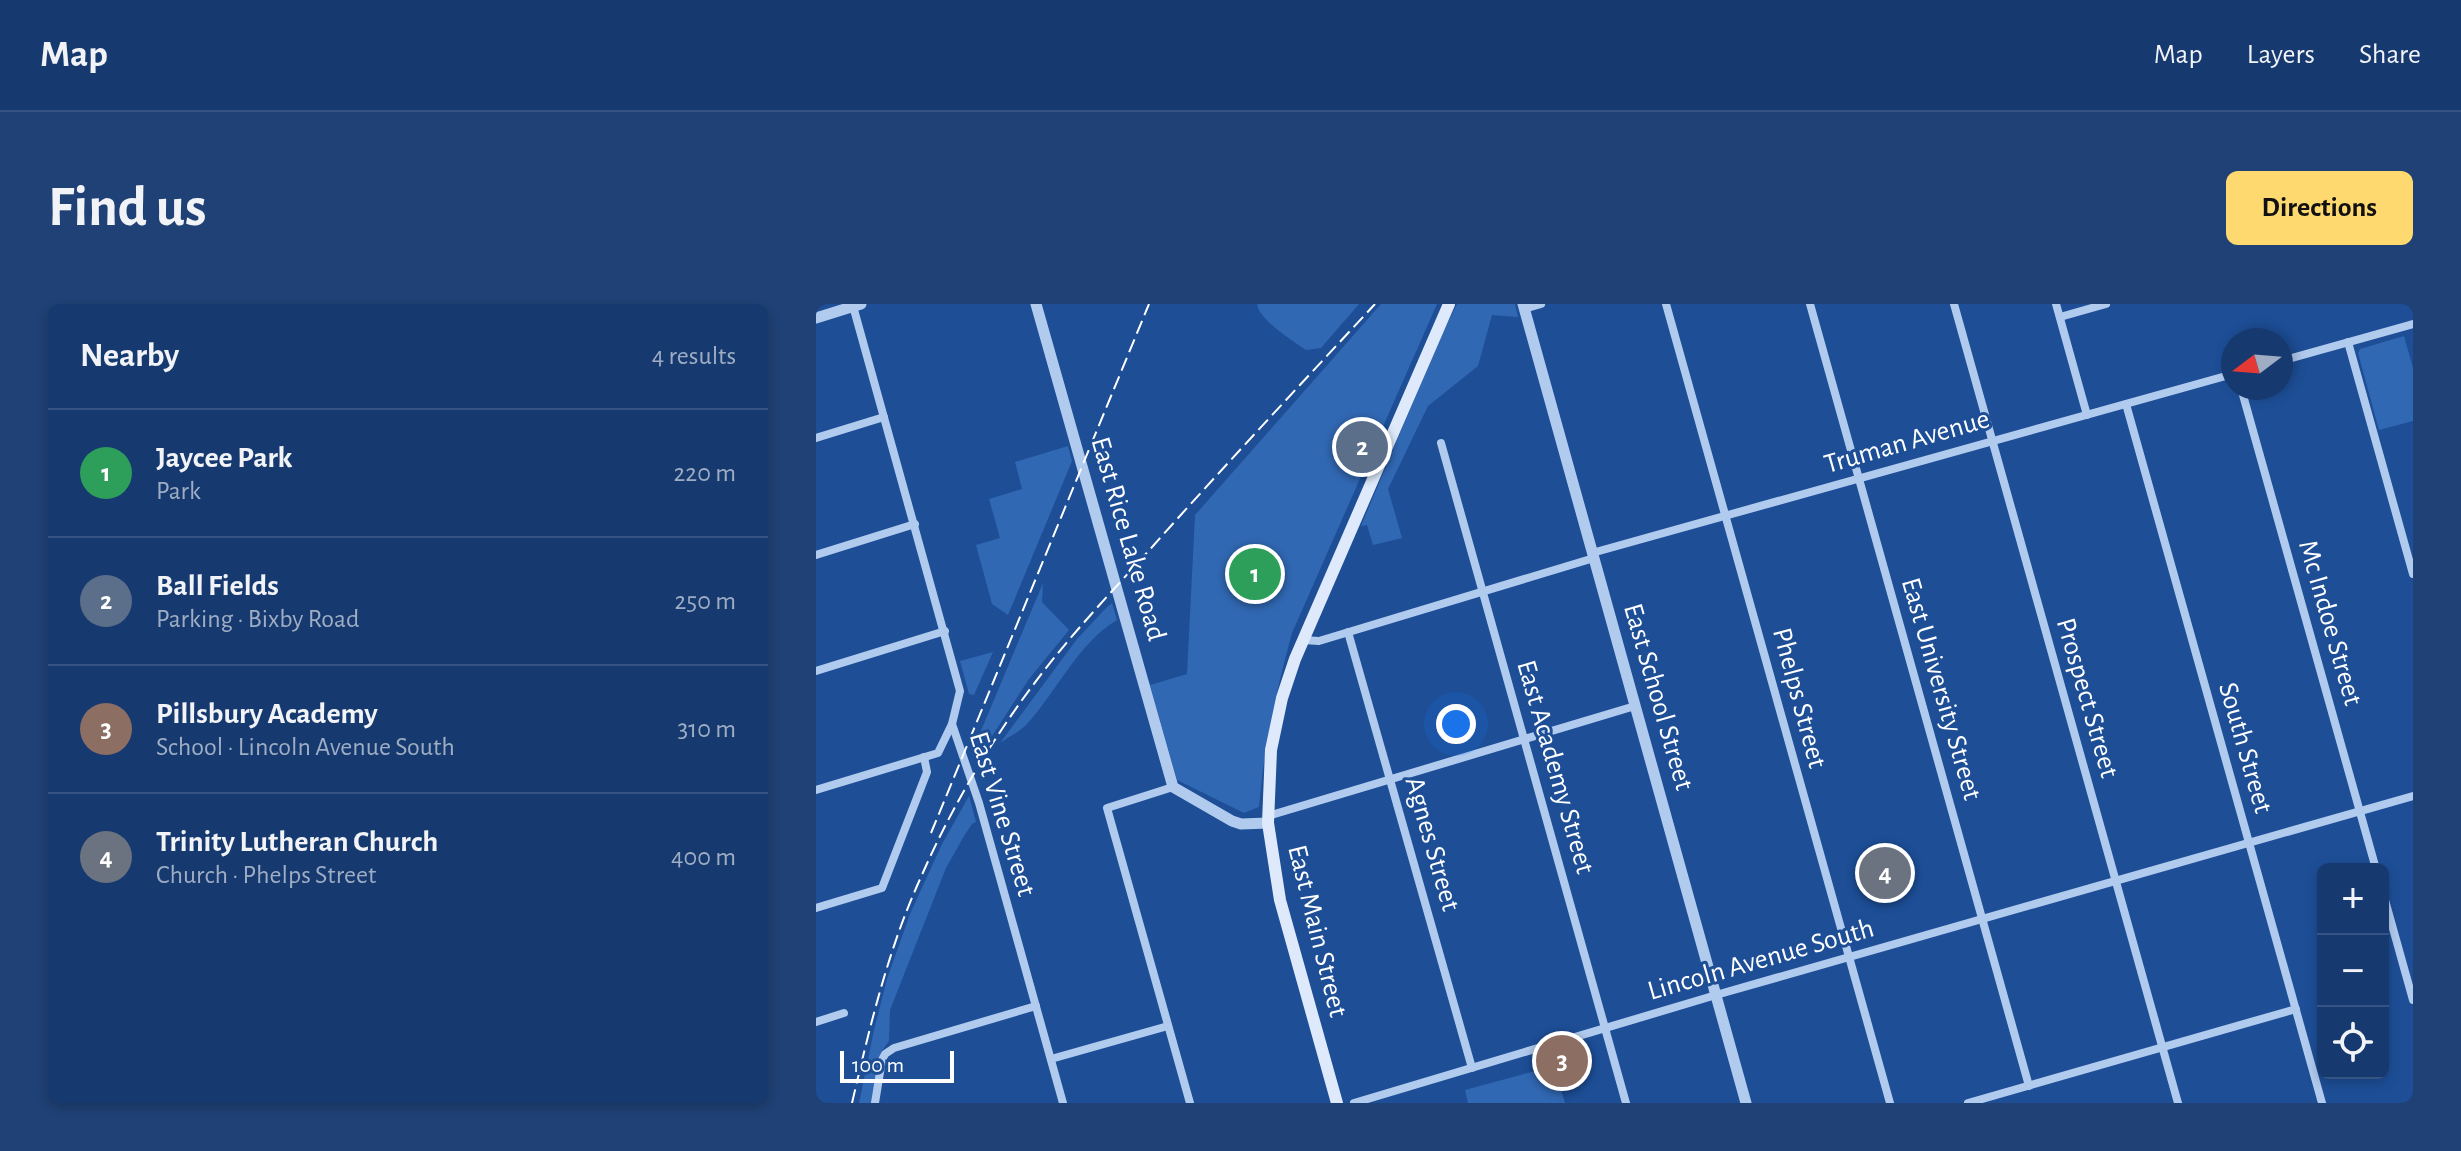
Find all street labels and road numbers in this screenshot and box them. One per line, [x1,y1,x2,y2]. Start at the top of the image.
street label: Truman Avenue [1821,405,1993,479]
street label: East Rice Lake Road [1086,434,1170,644]
street label: Mc Indoe Street [2293,537,2367,709]
street label: East University Street [1896,575,1986,803]
street label: East School Street [1618,601,1698,794]
street label: Prospect Street [2051,615,2123,781]
street label: Phelps Street [1767,625,1831,771]
street label: East Academy Street [1511,657,1599,877]
street label: South Street [2213,679,2277,817]
street label: East Vine Street [964,729,1040,900]
street label: Agnes Street [1400,774,1465,914]
street label: East Main Street [1282,842,1352,1020]
street label: Lincoln Avenue South [1645,914,1877,1006]

